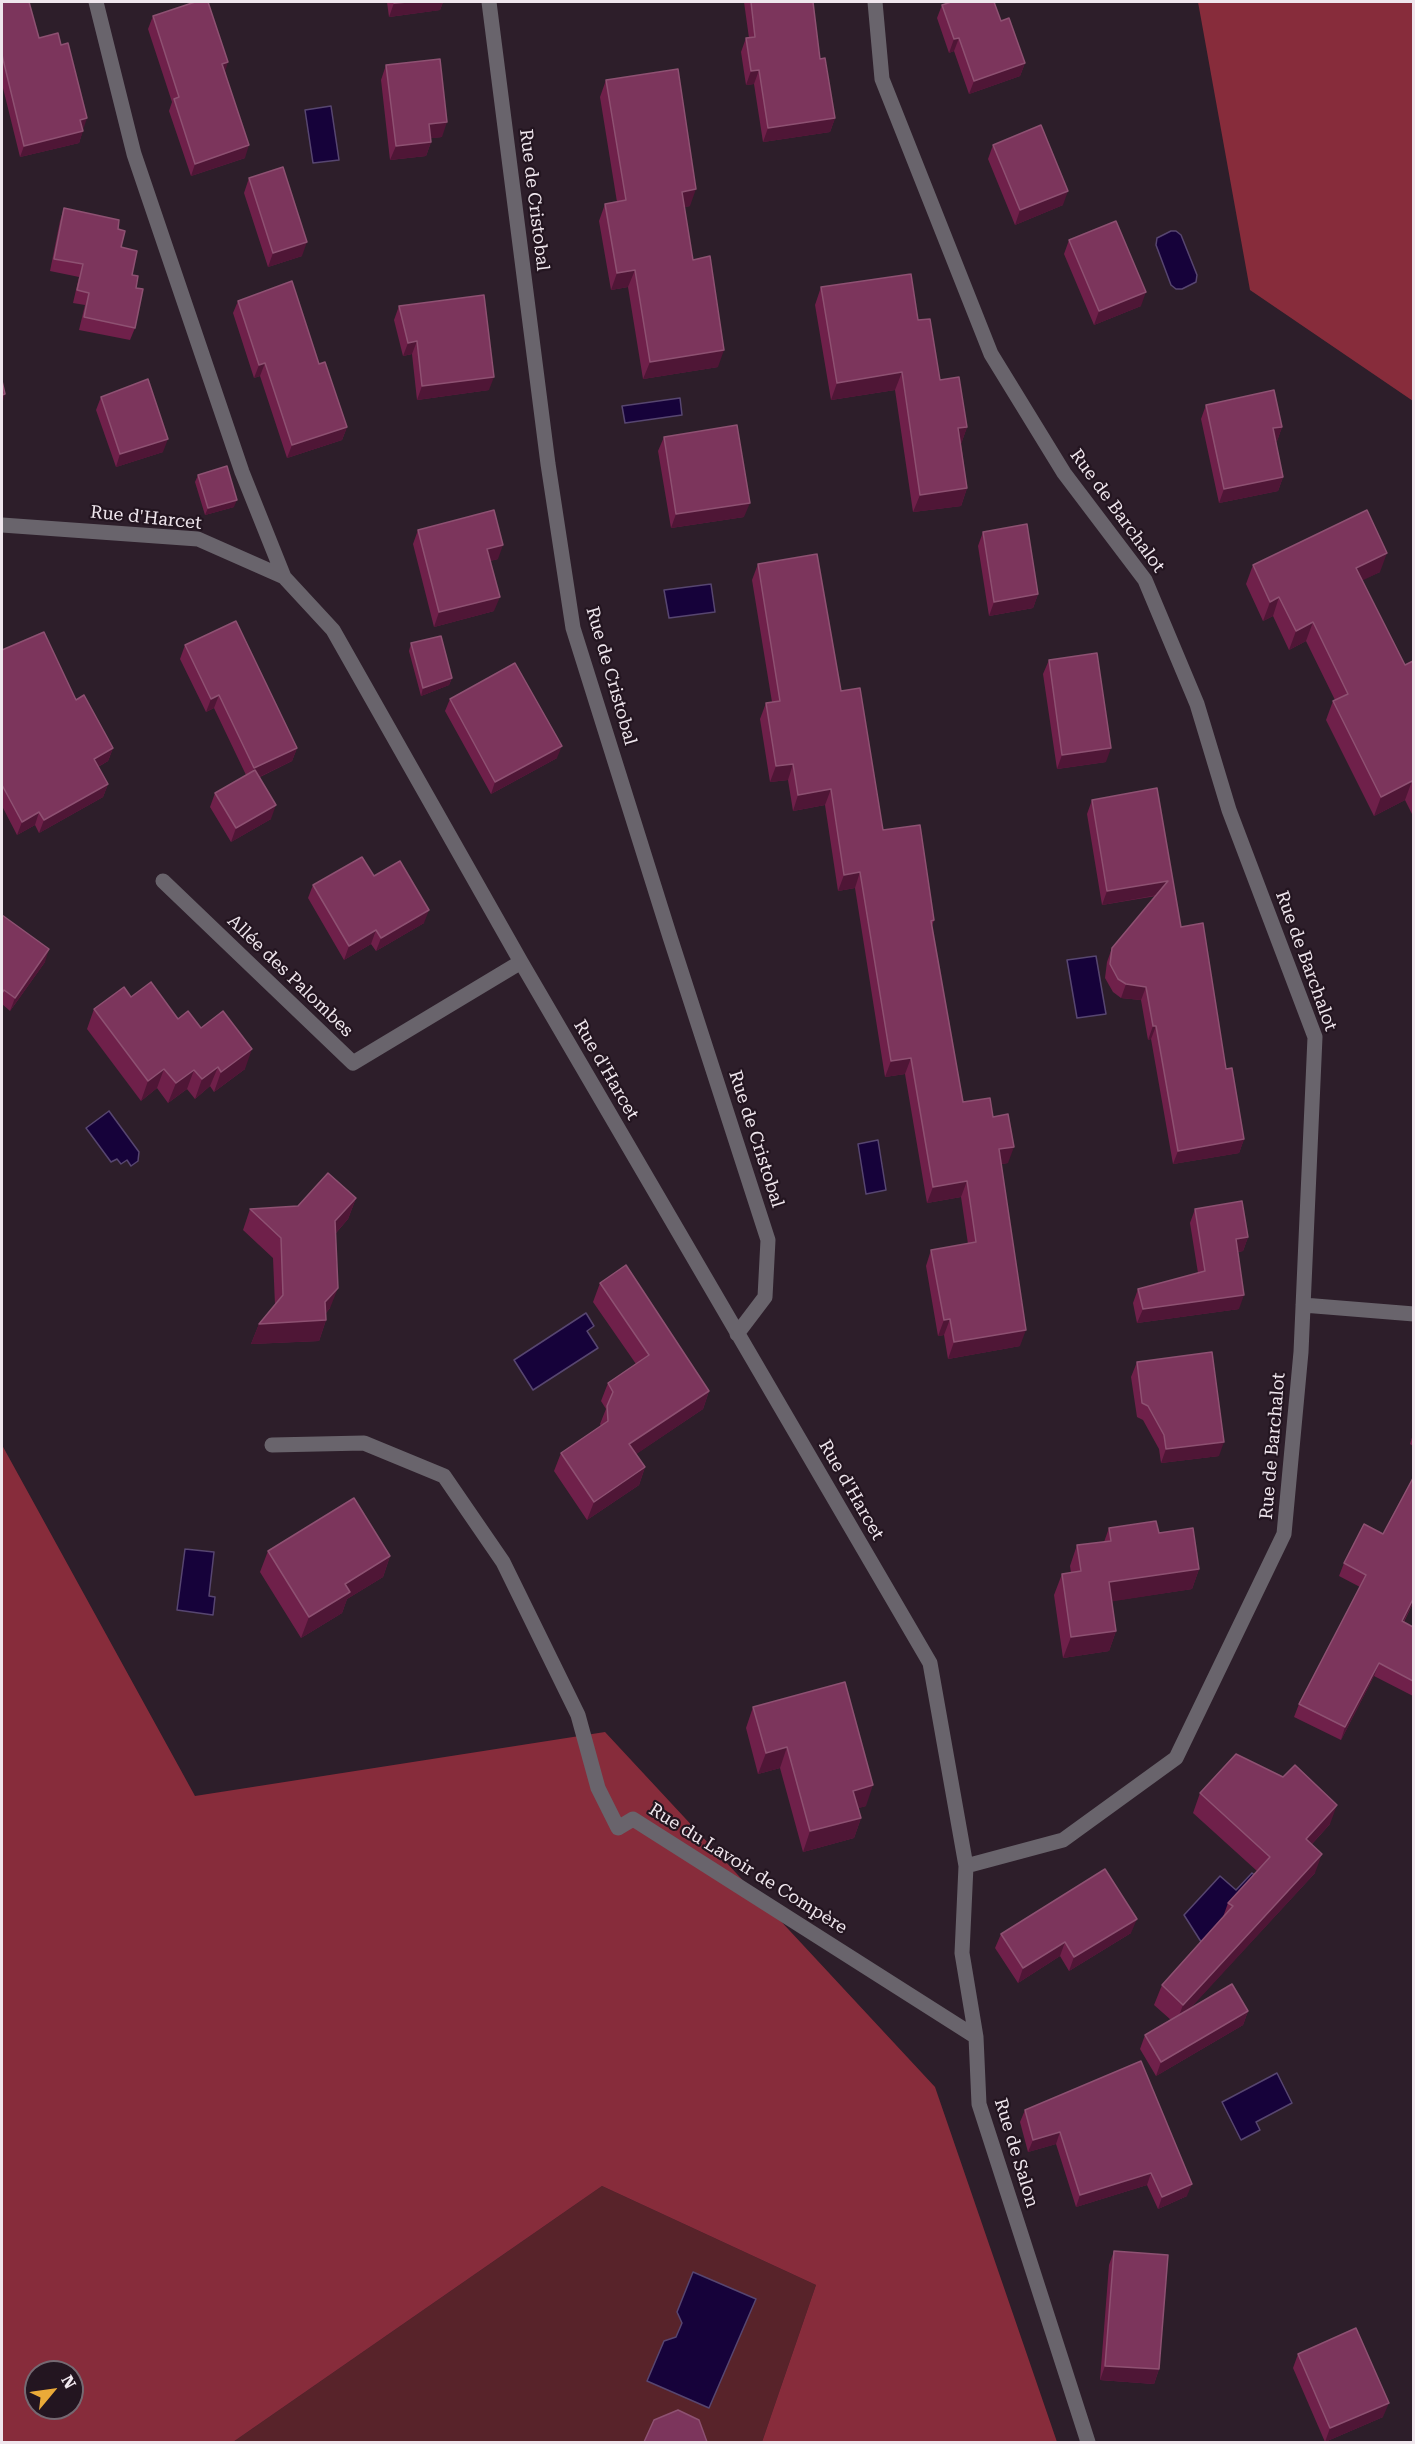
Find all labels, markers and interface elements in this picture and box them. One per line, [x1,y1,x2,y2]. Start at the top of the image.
street label: Rue de Cristobal [515,128,553,272]
street label: Rue de Barchalot [1065,445,1169,577]
street label: Rue d'Harcet [89,501,203,535]
street label: Rue de Cristobal [581,604,641,748]
street label: Rue de Barchalot [1271,888,1341,1034]
street label: Allée des Palombes [223,910,357,1042]
street label: Rue d'Harcet [569,1016,643,1124]
street label: Rue de Cristobal [724,1068,788,1210]
street label: Rue de Barchalot [1256,1372,1290,1520]
street label: Rue d'Harcet [814,1436,888,1544]
street label: Rue du Lavoir de Compère [645,1799,851,1939]
street label: Rue de Salon [989,2096,1043,2210]
north arrow [24,2360,84,2420]
text: N [57,2372,80,2392]

